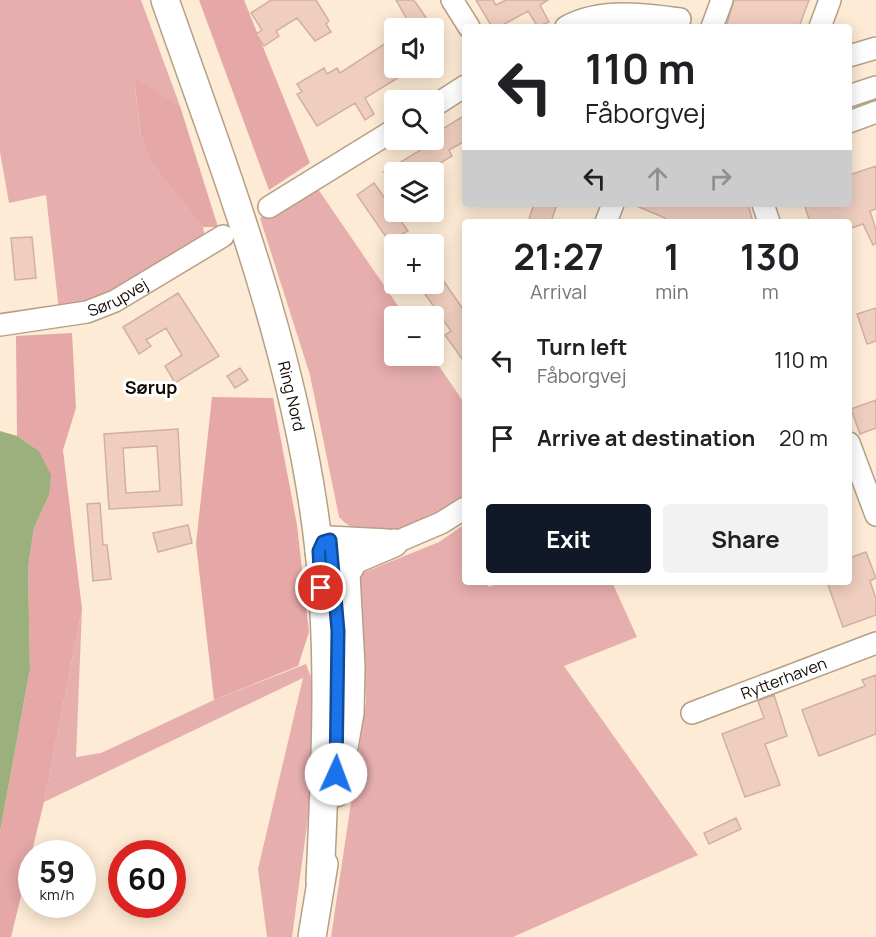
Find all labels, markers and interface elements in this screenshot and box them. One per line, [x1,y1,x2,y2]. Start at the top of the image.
map controls [384,18,444,366]
button: sound [384,18,444,78]
text: 110 m [585,39,696,97]
icon: left [486,48,564,126]
button: search [384,90,444,150]
text: Fåborgvej [585,94,706,131]
button: layers [384,162,444,222]
icon: left [578,162,611,195]
icon: ahead [641,162,674,195]
icon: right [704,162,737,195]
text: 21:27 [513,232,604,281]
text: 1 [664,232,680,281]
text: 130 [740,232,801,281]
button: + [384,234,444,294]
street label: Sørupvej [84,273,152,322]
text: Arrival [530,278,587,305]
text: min [655,278,689,305]
text: m [762,278,779,305]
button: − [384,306,444,366]
text: Turn left [537,332,627,362]
icon: left [486,344,519,377]
text: 110 m [774,345,828,375]
street label: Ring Nord [273,358,311,433]
text: Fåborgvej [537,362,627,389]
district label: Sørup [125,375,177,399]
icon: arrive [486,422,519,455]
text: Arrive at destination [537,423,755,453]
text: 20 m [779,423,828,453]
button: Exit [486,504,651,573]
button: Share [663,504,828,573]
pin [295,562,346,613]
icon: arrive [304,571,337,604]
street label: Rytterhaven [738,652,830,704]
position arrow [304,742,368,806]
speed limit sign: 60 [108,840,186,918]
text: 59 [39,851,75,892]
text: km/h [40,884,74,905]

